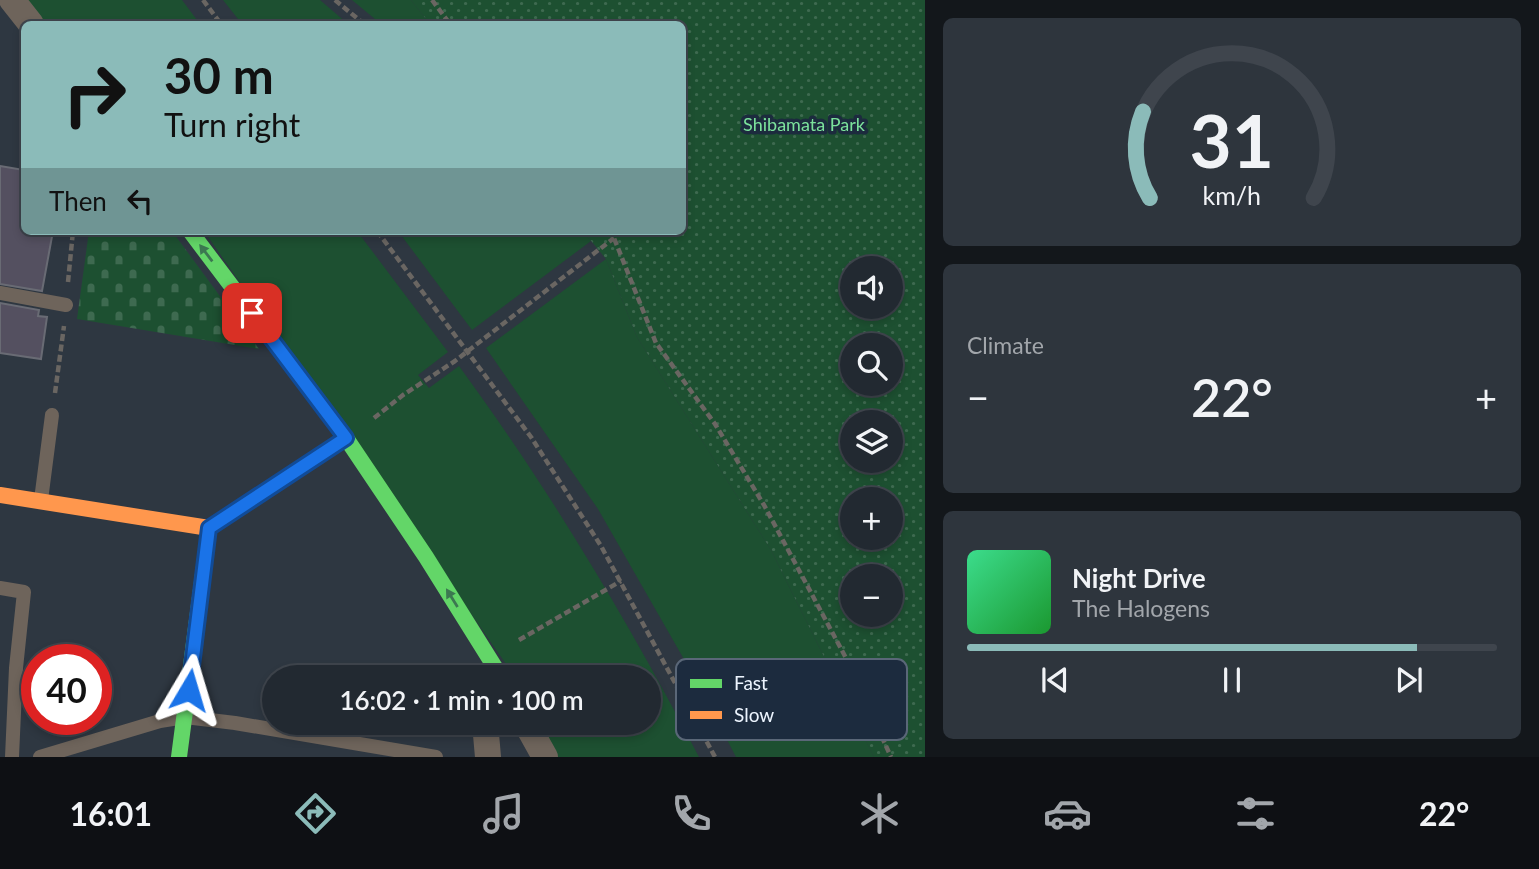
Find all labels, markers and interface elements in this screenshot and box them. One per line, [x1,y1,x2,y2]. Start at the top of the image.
text: 30 m [164,46,274,104]
icon: right [49,49,140,140]
text: 31 [1190,97,1274,185]
text: Turn right [164,105,300,144]
park label: Shibamata Park [743,113,866,135]
text: km/h [1203,180,1261,210]
icon: left [121,182,159,220]
text: Then [49,185,107,217]
one-way arrow [199,244,214,262]
map controls [840,256,903,627]
button: sound [840,256,903,319]
pin [222,283,282,343]
icon: arrive [233,294,271,332]
text: Climate [967,331,1044,359]
button: search [840,333,903,396]
text: 22° [1191,366,1273,428]
text: − [967,374,989,420]
text: + [1475,374,1497,420]
button: layers [840,410,903,473]
button: + [840,487,903,550]
text: Night Drive [1072,562,1206,594]
button: − [840,564,903,627]
one-way arrow [445,588,458,607]
text: The Halogens [1072,594,1210,622]
speed limit sign: 40 [21,644,112,735]
position arrow [152,653,226,727]
legend [676,659,907,740]
icon: previous [1036,661,1074,699]
icon: pause [1213,661,1251,699]
icon: next [1390,661,1428,699]
text: Fast [734,671,768,694]
text: 16:02 · 1 min · 100 m [339,684,584,716]
text: Slow [734,703,774,726]
icon: directions [291,789,340,838]
icon: music [479,789,528,838]
icon: phone [667,789,716,838]
icon: climate [855,789,904,838]
icon: car [1043,789,1092,838]
icon: filters [1231,789,1280,838]
text: 16:01 [70,794,152,833]
text: 22° [1419,794,1469,833]

